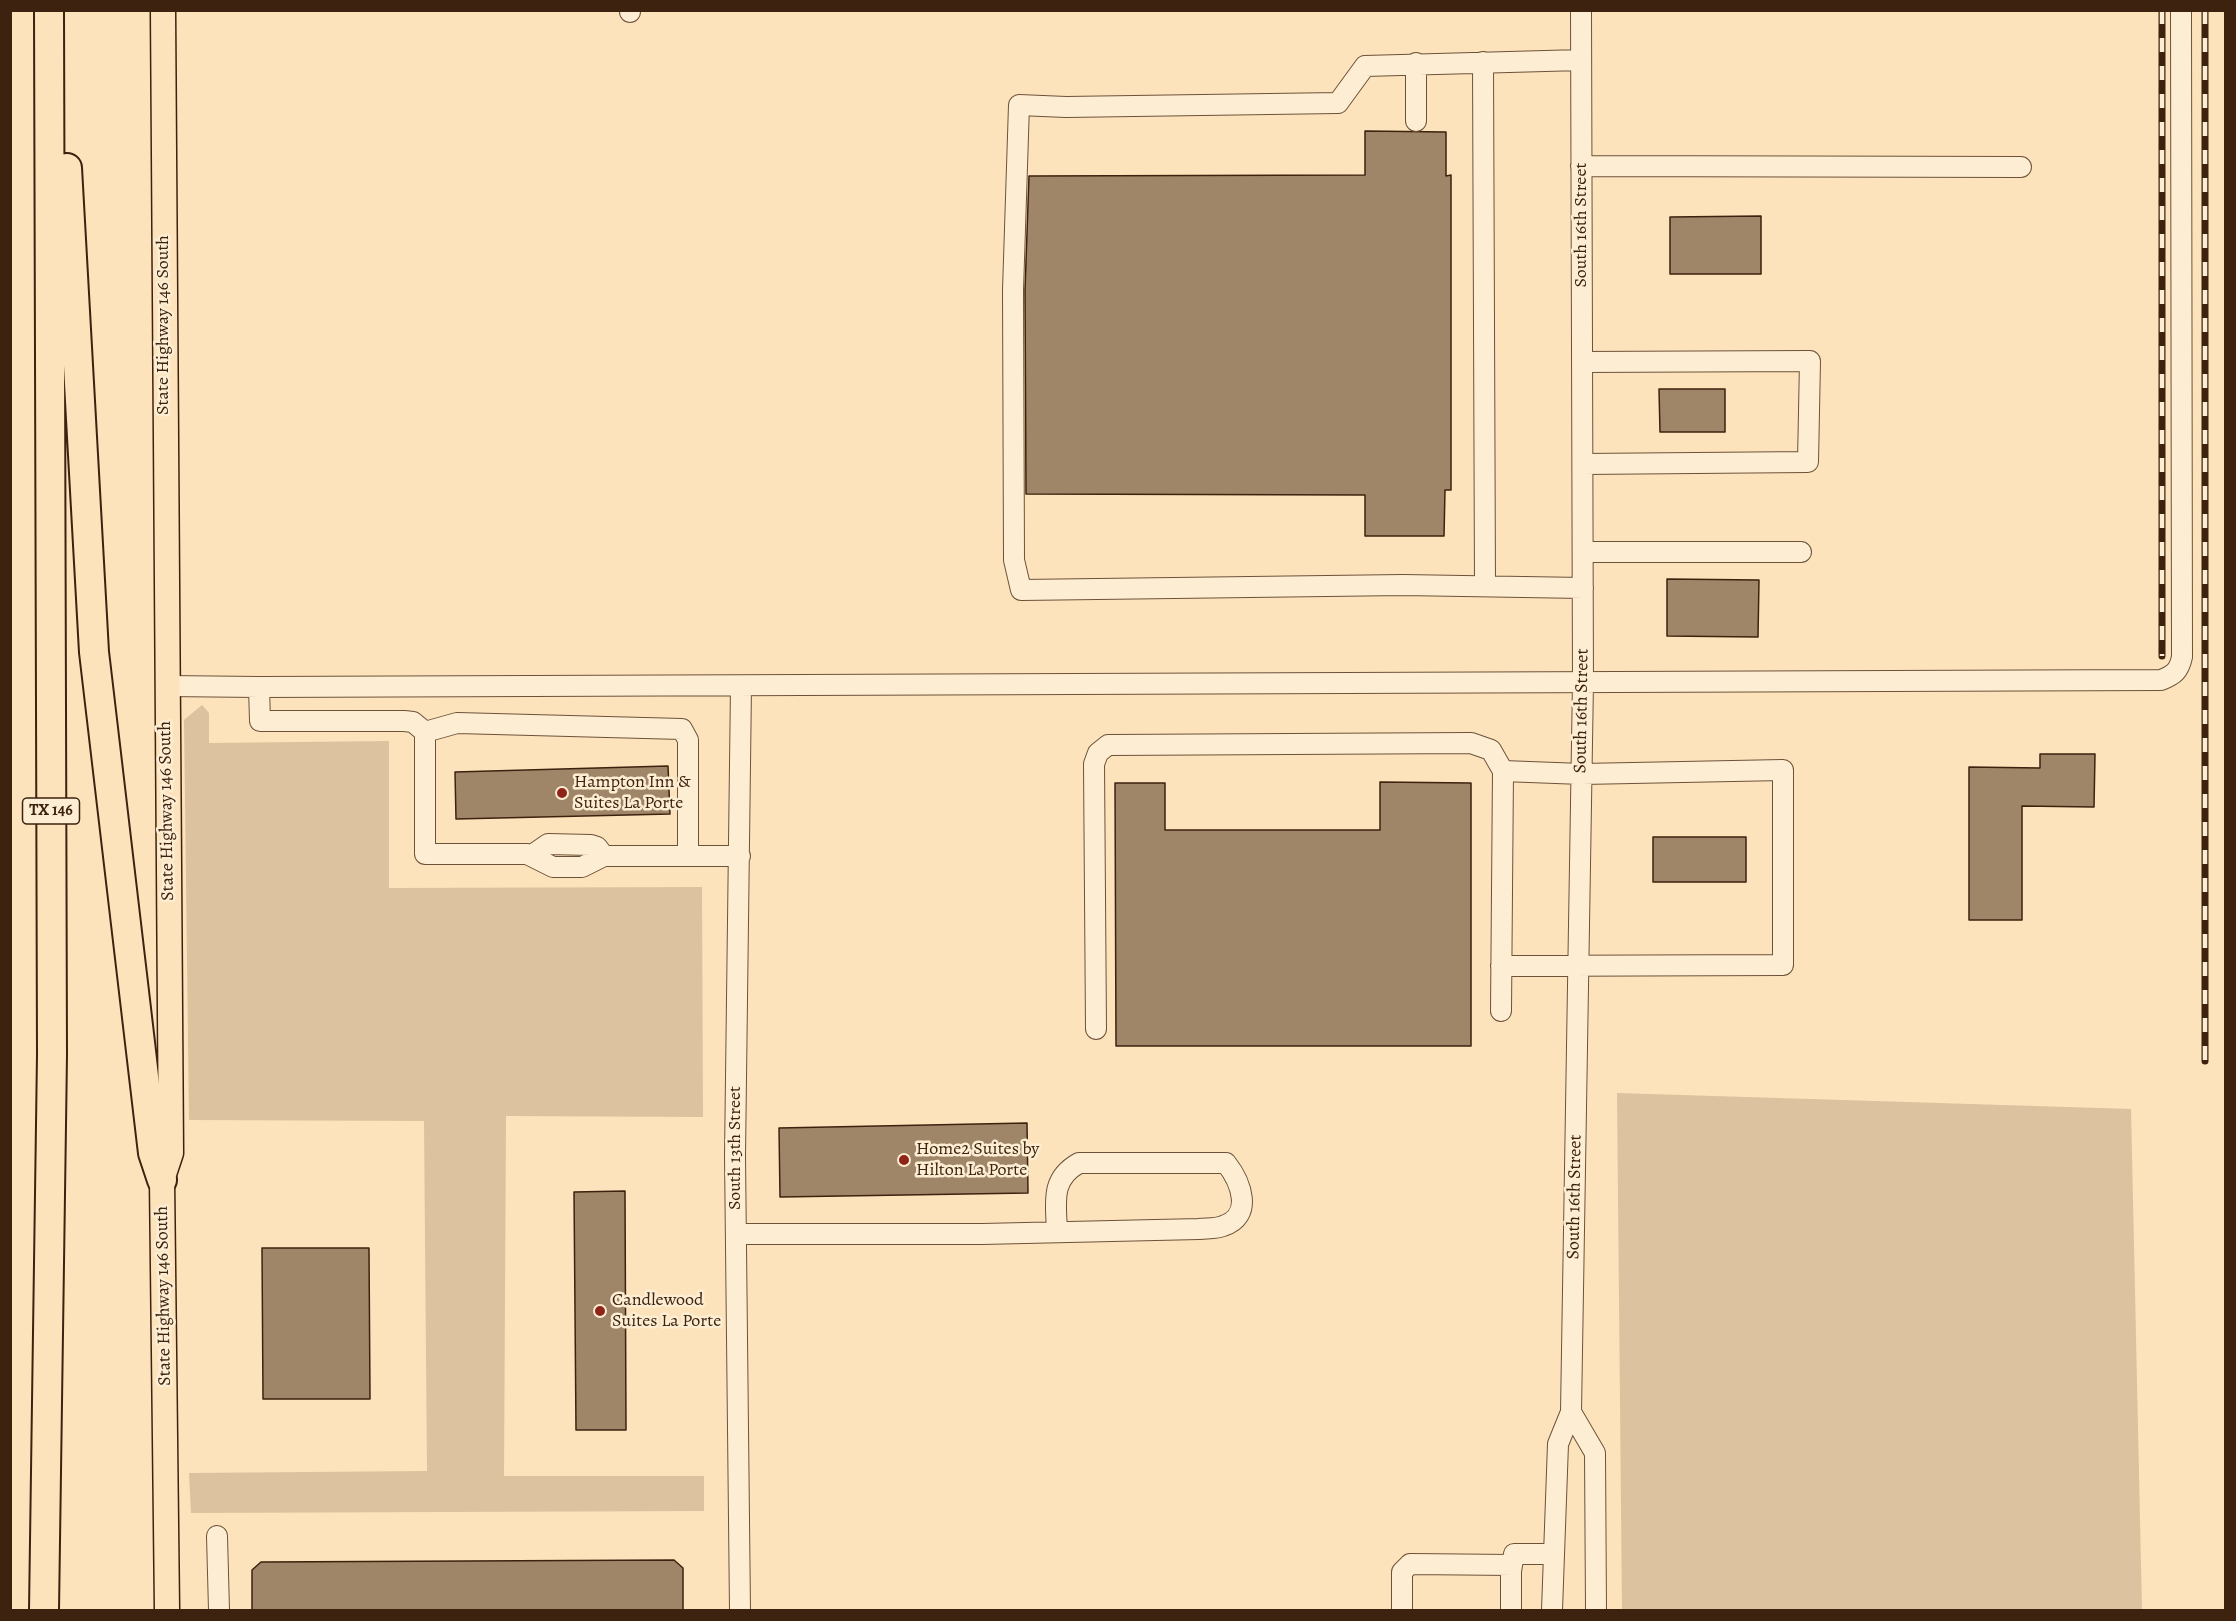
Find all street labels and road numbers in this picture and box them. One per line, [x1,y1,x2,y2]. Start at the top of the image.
street label: South 16th Street [1571,163,1593,287]
street label: State Highway 146 South [153,235,175,415]
street label: South 16th Street [1570,648,1594,774]
street label: State Highway 146 South [155,721,179,901]
road number: TX 146 [22,798,80,824]
street label: South 13th Street [725,1086,747,1210]
street label: South 16th Street [1563,1134,1587,1260]
street label: State Highway 146 South [152,1206,176,1386]

